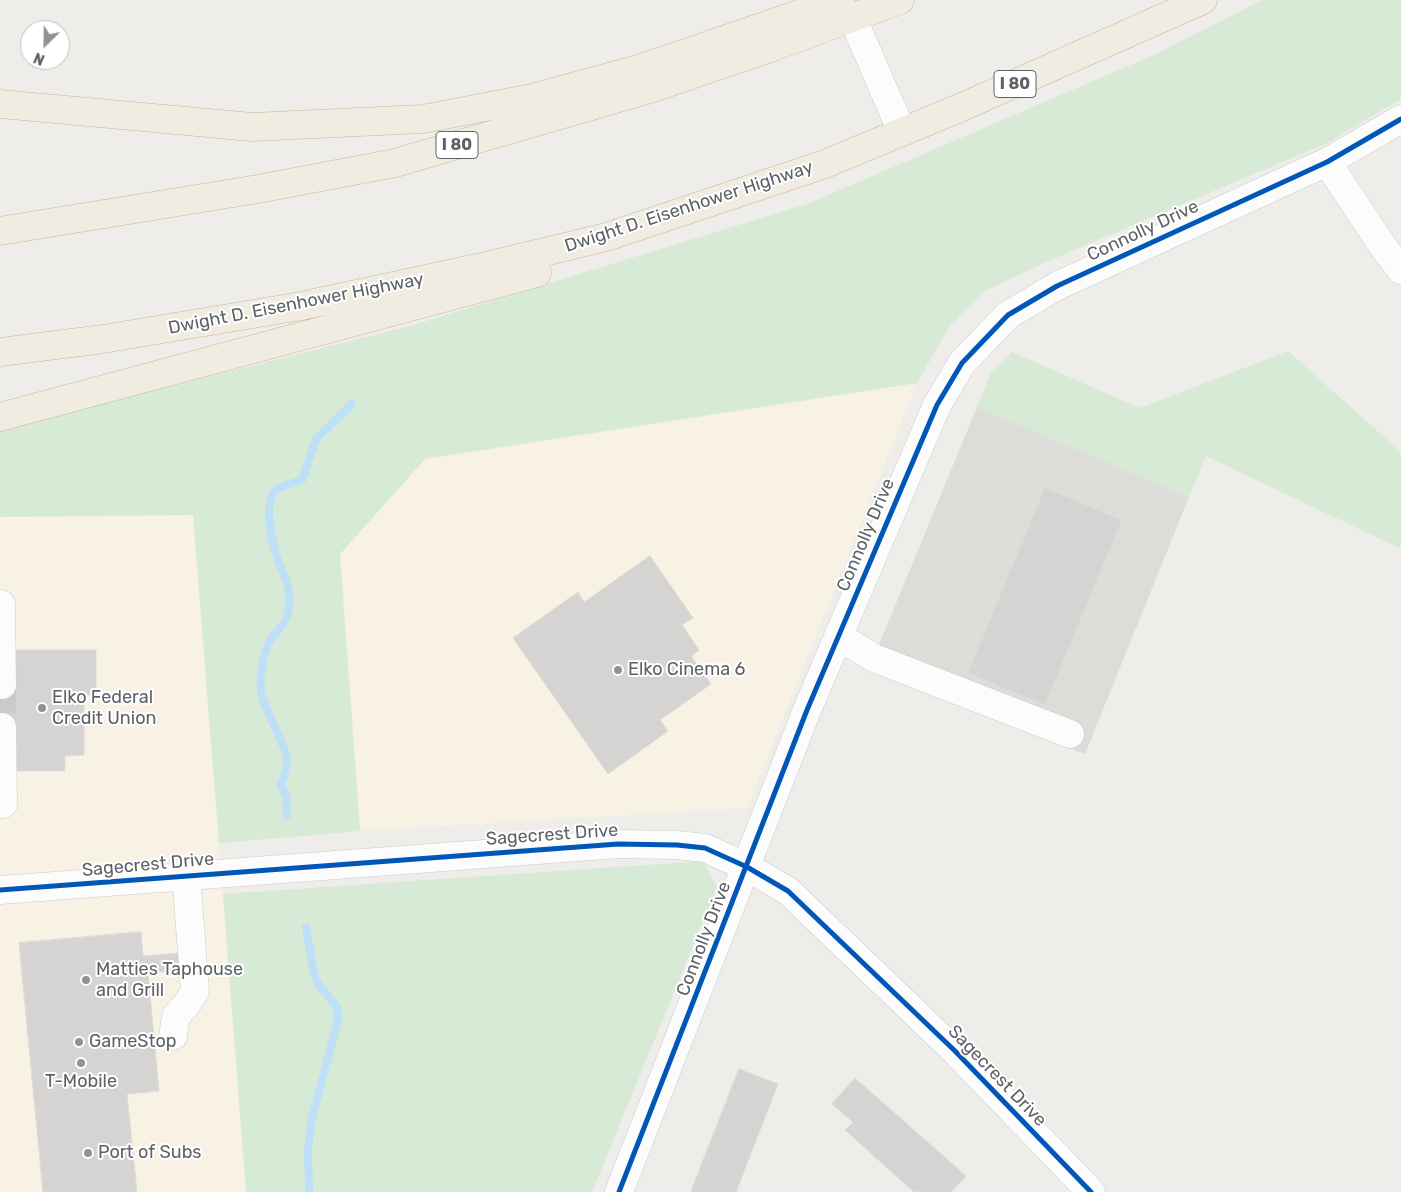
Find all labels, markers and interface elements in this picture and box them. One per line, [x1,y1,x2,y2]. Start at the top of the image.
north arrow [20,20,70,70]
text: N [31,49,47,68]
road number: I 80 [994,70,1036,98]
road number: I 80 [436,132,478,158]
street label: Dwight D. Eisenhower Highway [562,157,816,257]
street label: Connolly Drive [1084,196,1202,266]
street label: Dwight D. Eisenhower Highway [166,269,426,339]
street label: Connolly Drive [832,475,900,595]
place label: Elko Cinema 6 [628,659,745,681]
marker: Elko Cinema 6 [612,664,624,676]
place label: Elko Federal Credit Union [52,687,156,730]
marker: Elko Federal Credit Union [36,702,48,714]
street label: Sagecrest Drive [485,820,619,850]
street label: Sagecrest Drive [81,848,215,882]
street label: Connolly Drive [672,879,736,999]
place label: Matties Taphouse and Grill [96,959,243,1002]
marker: Matties Taphouse and Grill [80,974,92,986]
street label: Sagecrest Drive [943,1021,1051,1131]
place label: GameStop [89,1031,177,1053]
marker: GameStop [73,1036,85,1048]
marker: T-Mobile [75,1057,87,1069]
place label: T-Mobile [45,1071,117,1093]
place label: Port of Subs [98,1142,202,1164]
marker: Port of Subs [82,1147,94,1159]

